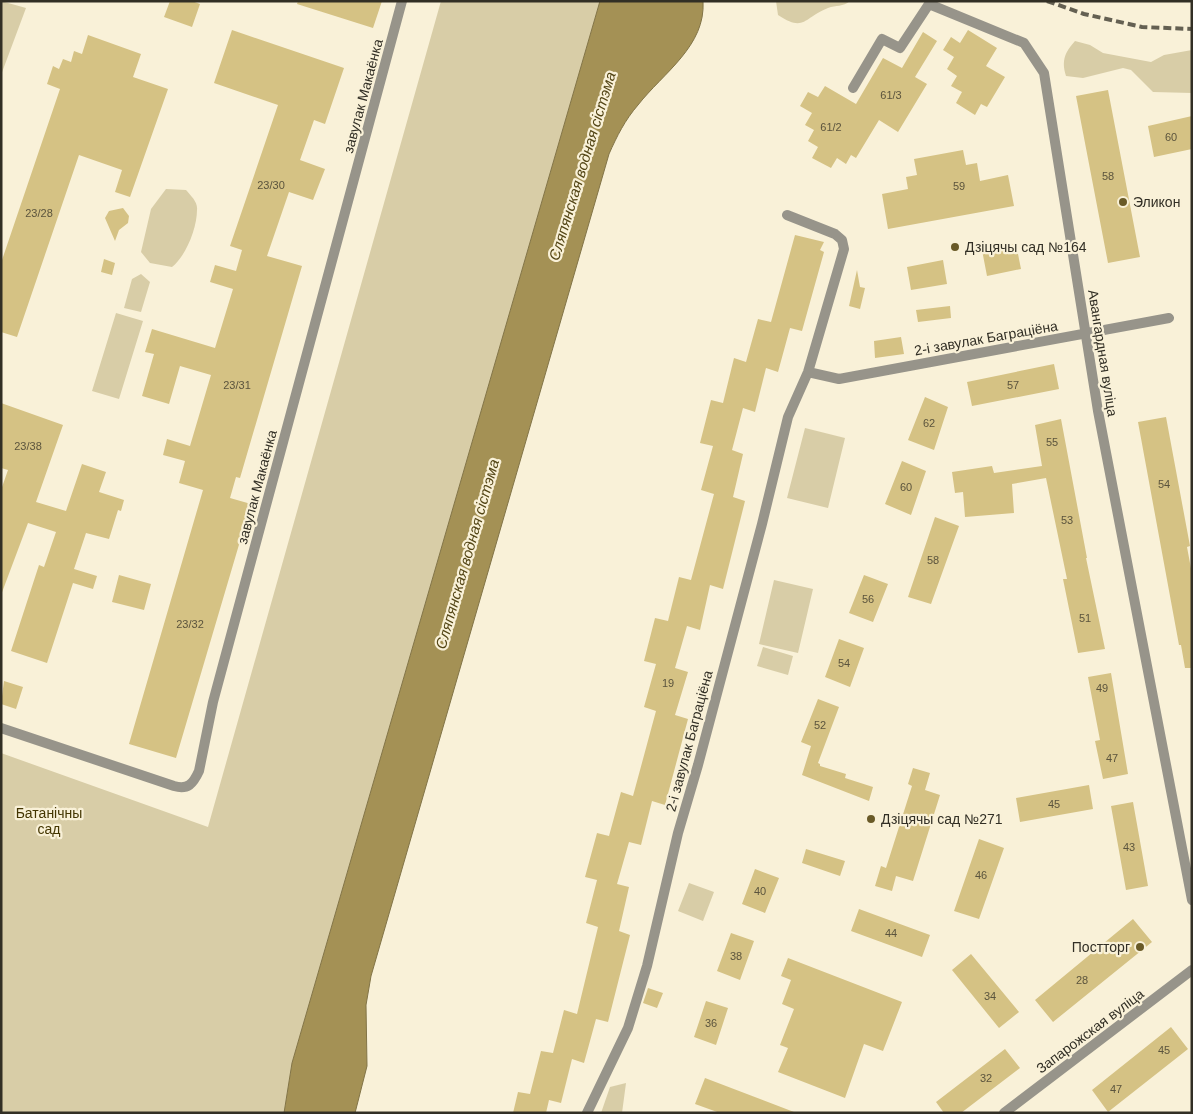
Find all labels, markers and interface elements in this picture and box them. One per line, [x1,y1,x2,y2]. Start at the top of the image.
street label: завулак Макаёнка [340,37,386,155]
water label: Сляпянская водная сістэма [545,70,619,262]
house number: 61/3 [880,89,902,101]
house number: 61/2 [820,121,842,133]
house number: 60 [1165,131,1177,143]
house number: 58 [1102,170,1114,182]
house number: 23/30 [257,179,285,191]
house number: 59 [953,180,965,192]
place label: Эликон [1133,194,1180,210]
marker: Эликон [1117,196,1129,208]
house number: 23/28 [25,207,53,219]
place label: Дзіцячы сад №164 [965,239,1087,255]
marker: Дзіцячы сад №164 [949,241,961,253]
street label: Авангардная вуліца [1085,288,1121,418]
street label: 2-і завулак Баграціёна [913,317,1059,359]
house number: 23/31 [223,379,251,391]
house number: 57 [1007,379,1019,391]
house number: 62 [923,417,935,429]
street label: завулак Макаёнка [234,428,280,546]
house number: 55 [1046,436,1058,448]
house number: 23/38 [14,440,42,452]
water label: Сляпянская водная сістэма [432,457,502,651]
house number: 54 [1158,478,1170,490]
house number: 60 [900,481,912,493]
house number: 53 [1061,514,1073,526]
house number: 58 [927,554,939,566]
house number: 56 [862,593,874,605]
house number: 51 [1079,612,1091,624]
house number: 23/32 [176,618,204,630]
house number: 54 [838,657,850,669]
street label: 2-і завулак Баграціёна [662,668,716,813]
house number: 19 [662,677,674,689]
house number: 49 [1096,682,1108,694]
house number: 52 [814,719,826,731]
house number: 47 [1106,752,1118,764]
house number: 45 [1048,798,1060,810]
park label: Батанічны сад [16,805,82,837]
place label: Дзіцячы сад №271 [881,811,1003,827]
marker: Дзіцячы сад №271 [865,813,877,825]
house number: 43 [1123,841,1135,853]
house number: 46 [975,869,987,881]
house number: 40 [754,885,766,897]
house number: 44 [885,927,897,939]
place label: Постторг [1072,939,1130,955]
marker: Постторг [1134,941,1146,953]
house number: 38 [730,950,742,962]
house number: 28 [1076,974,1088,986]
street label: Запарожская вуліца [1033,985,1147,1077]
house number: 34 [984,990,996,1002]
house number: 36 [705,1017,717,1029]
house number: 45 [1158,1044,1170,1056]
house number: 32 [980,1072,992,1084]
house number: 47 [1110,1083,1122,1095]

